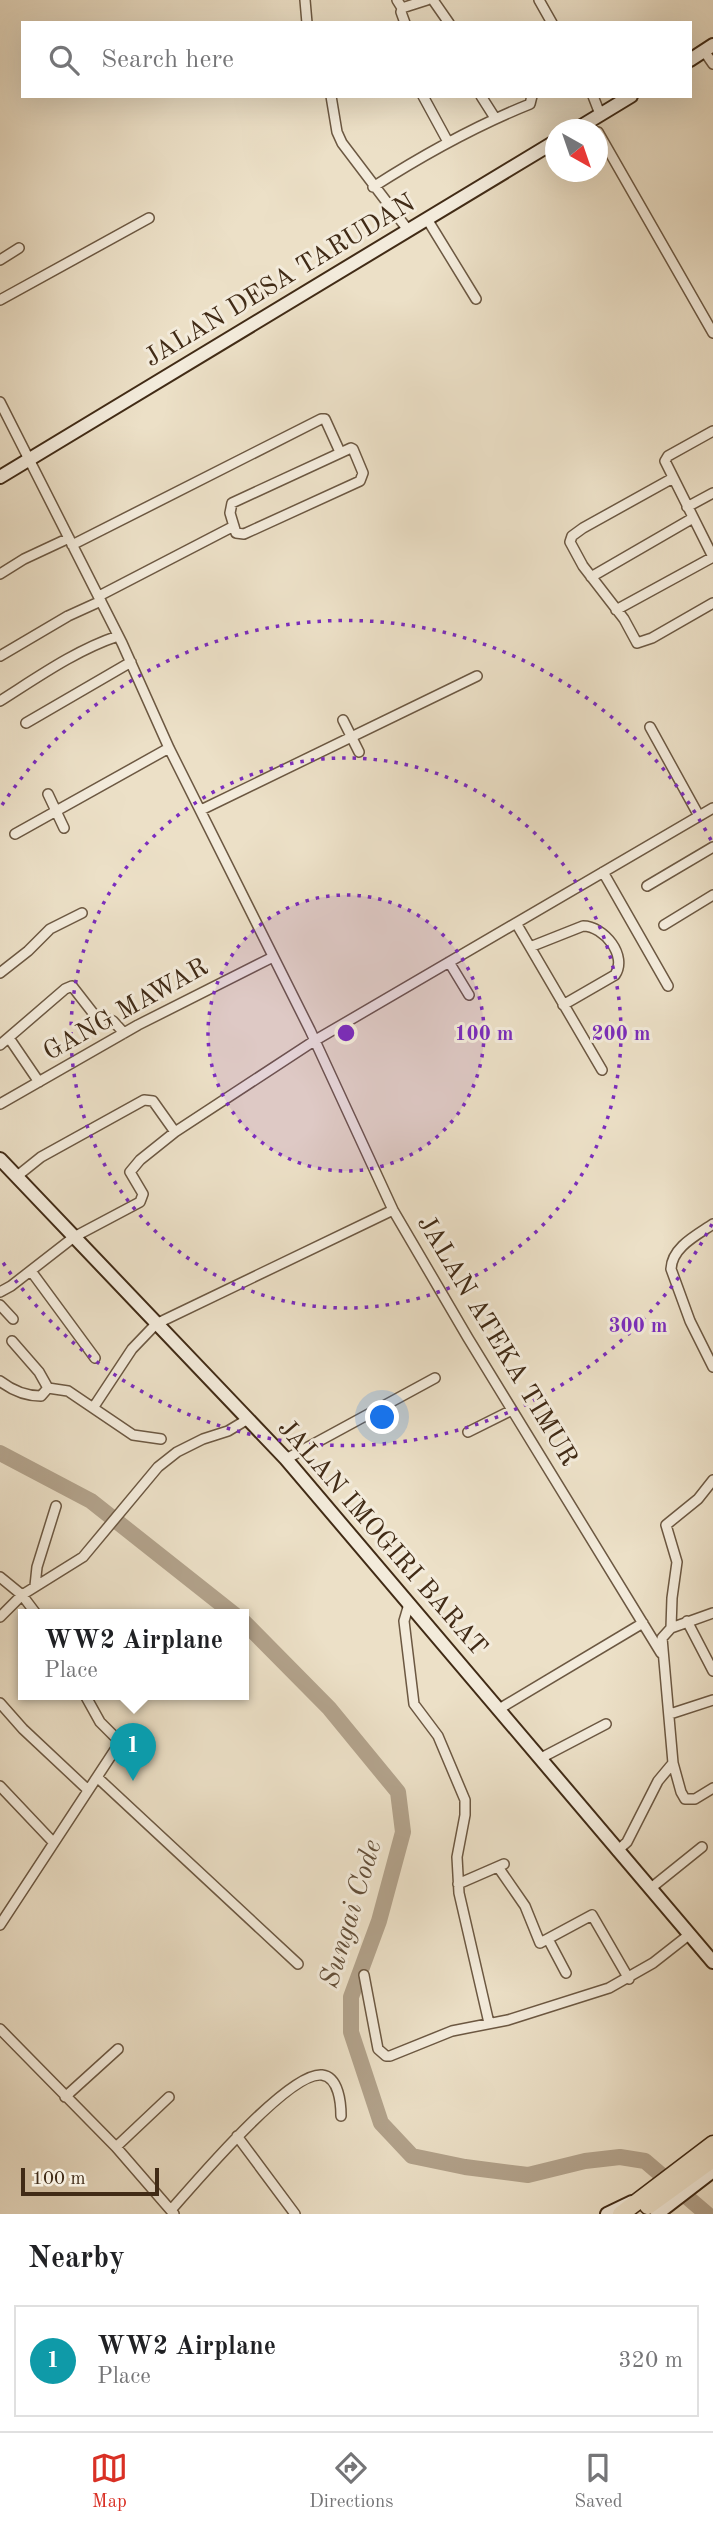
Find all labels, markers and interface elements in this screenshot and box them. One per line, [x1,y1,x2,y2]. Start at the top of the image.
search box [21,21,692,98]
icon: search [45,41,83,79]
text: Search here [101,47,234,73]
north arrow [545,119,608,182]
street label: JALAN DESA TARUDAN [140,190,420,372]
street label: GANG MAWAR [39,954,213,1066]
centre of rings [334,1021,358,1045]
text: 100 m [454,1024,514,1045]
text: 200 m [591,1024,651,1045]
street label: JALAN ATEKA TIMUR [412,1211,582,1471]
text: 300 m [608,1316,668,1337]
your location [365,1400,399,1434]
street label: JALAN IMOGIRI BARAT [273,1415,491,1661]
popup [18,1609,249,1700]
text: WW2 Airplane [44,1628,223,1654]
text: Place [44,1659,98,1682]
pin: 1 [110,1723,156,1781]
water label: Sungai Code [316,1837,388,1991]
scale bar [21,2165,159,2197]
text: 100 m [32,2170,85,2189]
text: Nearby [28,2244,125,2274]
text: WW2 Airplane [97,2334,276,2360]
text: 1 [46,2349,60,2372]
text: 320 m [618,2349,683,2372]
text: Place [97,2365,151,2388]
tab: Map [90,2449,128,2514]
tab: Directions [309,2449,394,2514]
tab: Saved [574,2449,623,2514]

